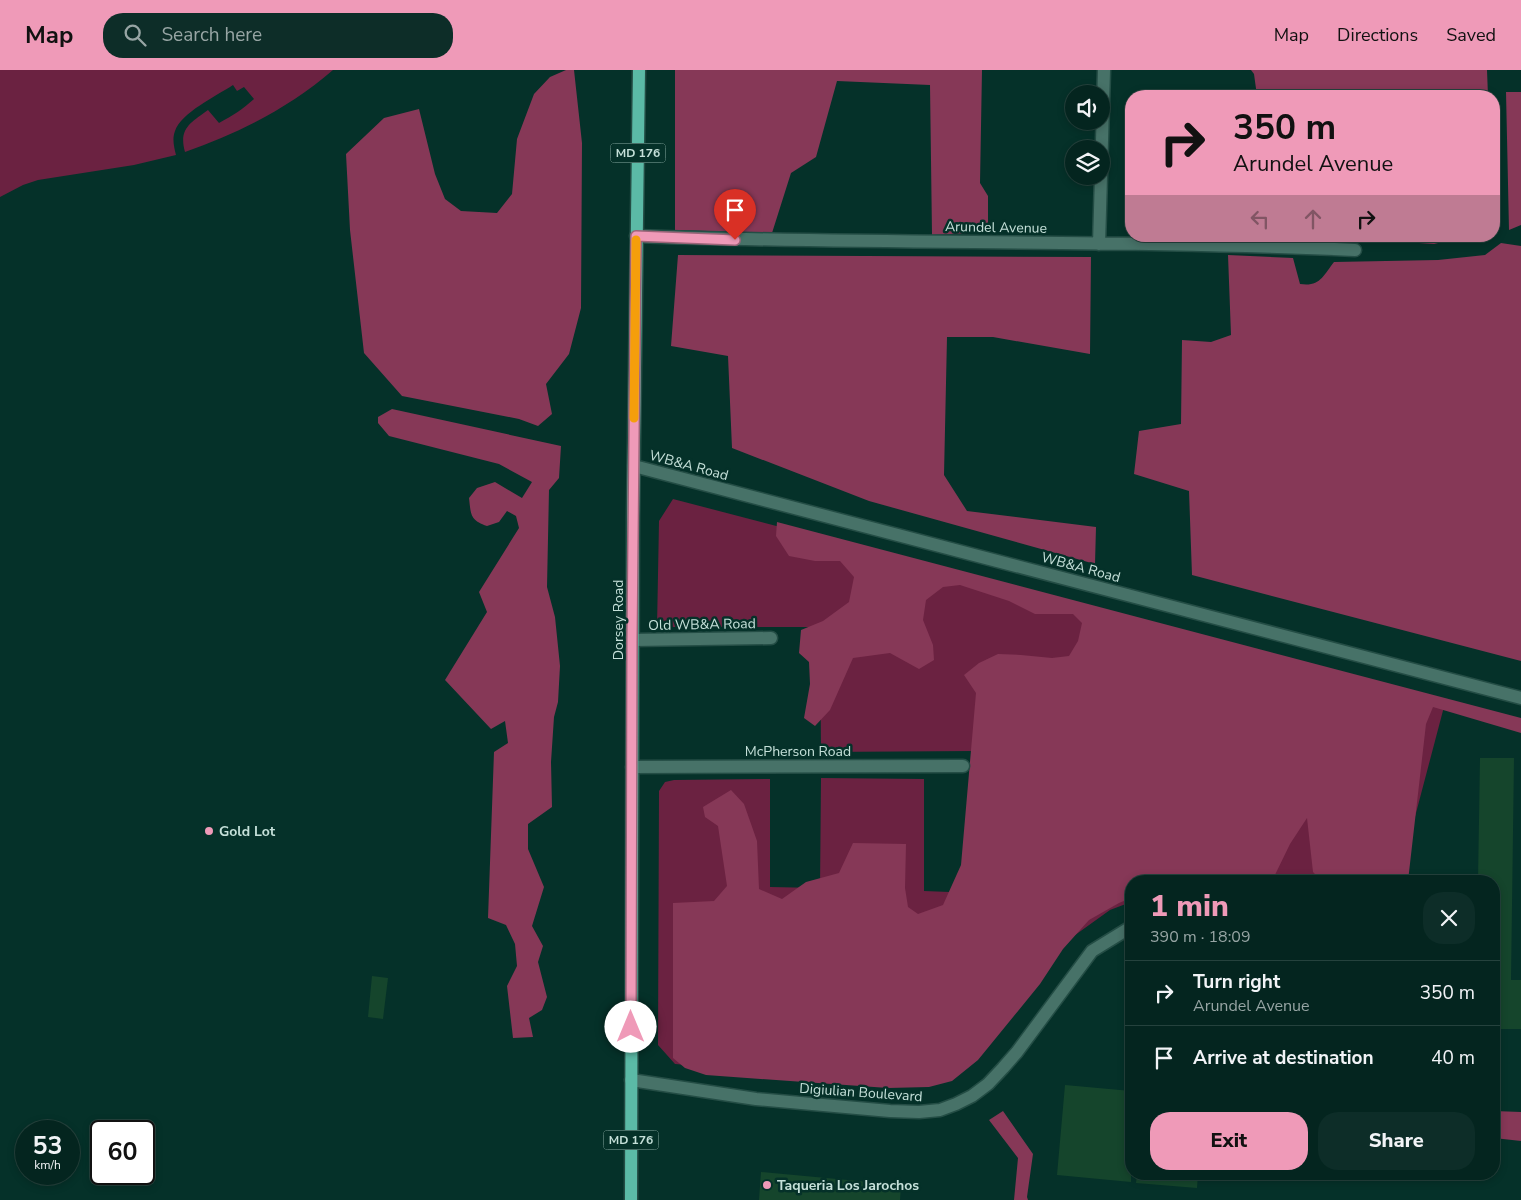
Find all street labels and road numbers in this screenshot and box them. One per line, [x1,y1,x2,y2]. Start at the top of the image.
road number: MD 176 [610,144,666,162]
street label: Arundel Avenue [945,217,1047,238]
street label: WB&A Road [647,446,730,485]
street label: WB&A Road [1039,548,1122,587]
street label: Dorsey Road [609,580,628,660]
street label: Old WB&A Road [648,614,756,635]
street label: McPherson Road [745,742,851,761]
street label: Digiulian Boulevard [799,1079,923,1106]
road number: MD 176 [604,1130,658,1150]

